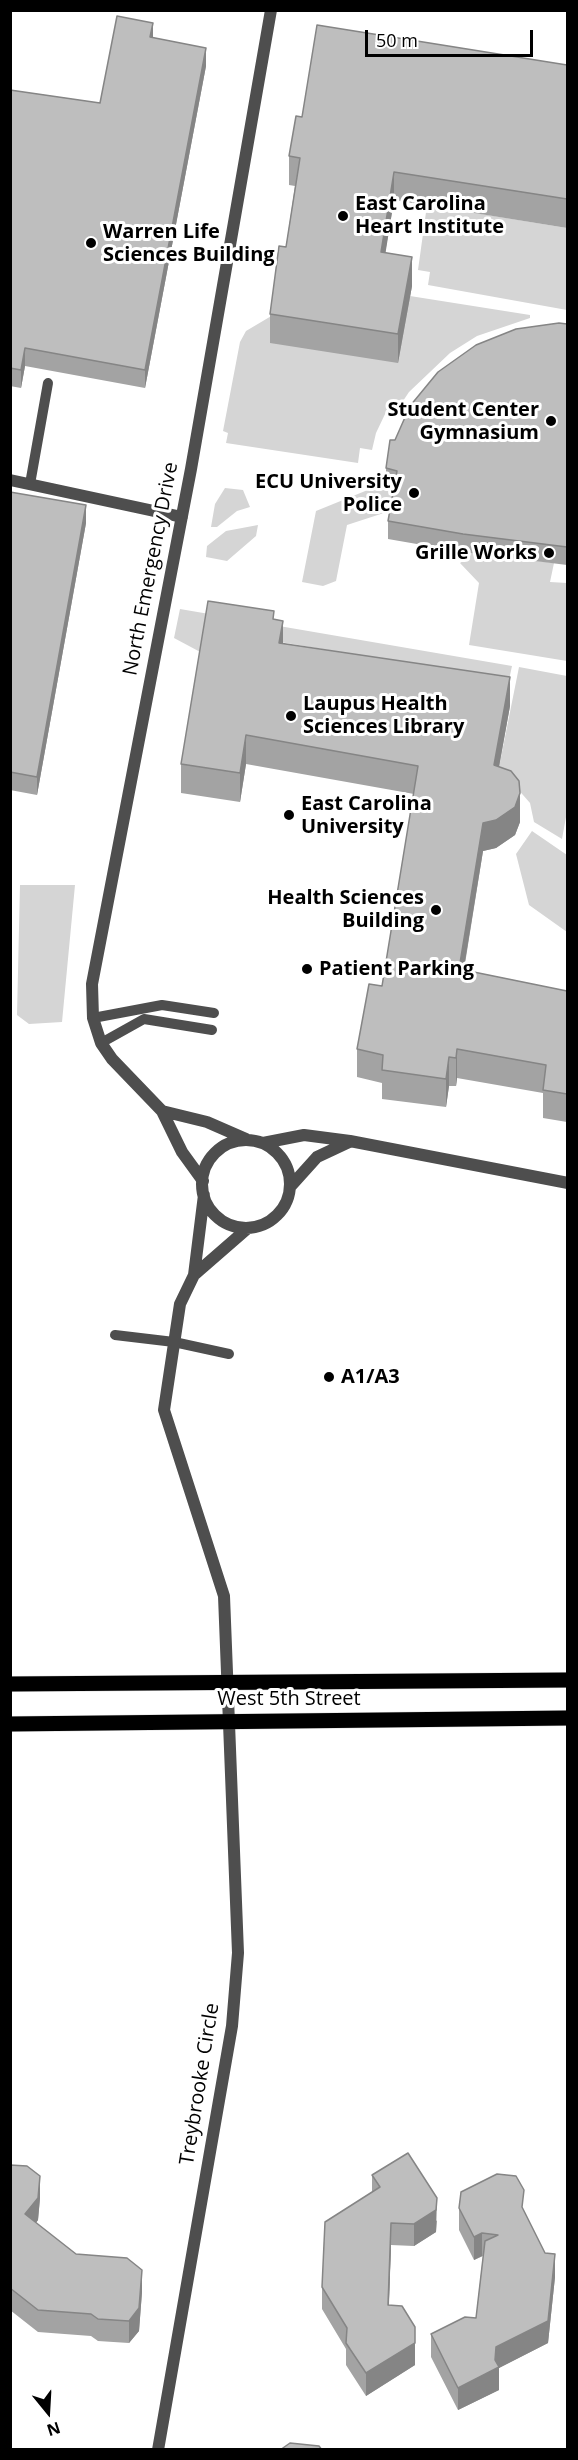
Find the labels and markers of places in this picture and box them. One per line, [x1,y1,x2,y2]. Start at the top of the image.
place label: East Carolina Heart Institute [355,192,504,239]
marker: East Carolina Heart Institute [336,209,350,223]
place label: Warren Life Sciences Building [103,220,275,267]
marker: Warren Life Sciences Building [84,236,98,250]
place label: Student Center Gymnasium [387,398,539,445]
marker: Student Center Gymnasium [544,414,558,428]
place label: ECU University Police [255,470,402,517]
marker: ECU University Police [407,486,421,500]
place label: Grille Works [415,541,537,565]
marker: Grille Works [542,546,556,560]
place label: Laupus Health Sciences Library [303,692,464,739]
marker: Laupus Health Sciences Library [284,709,298,723]
place label: East Carolina University [301,792,432,839]
marker: East Carolina University [282,808,296,822]
place label: Health Sciences Building [267,886,424,933]
marker: Health Sciences Building [429,903,443,917]
place label: Patient Parking [319,957,474,981]
marker: Patient Parking [300,962,314,976]
place label: A1/A3 [341,1365,400,1389]
marker: A1/A3 [322,1370,336,1384]

